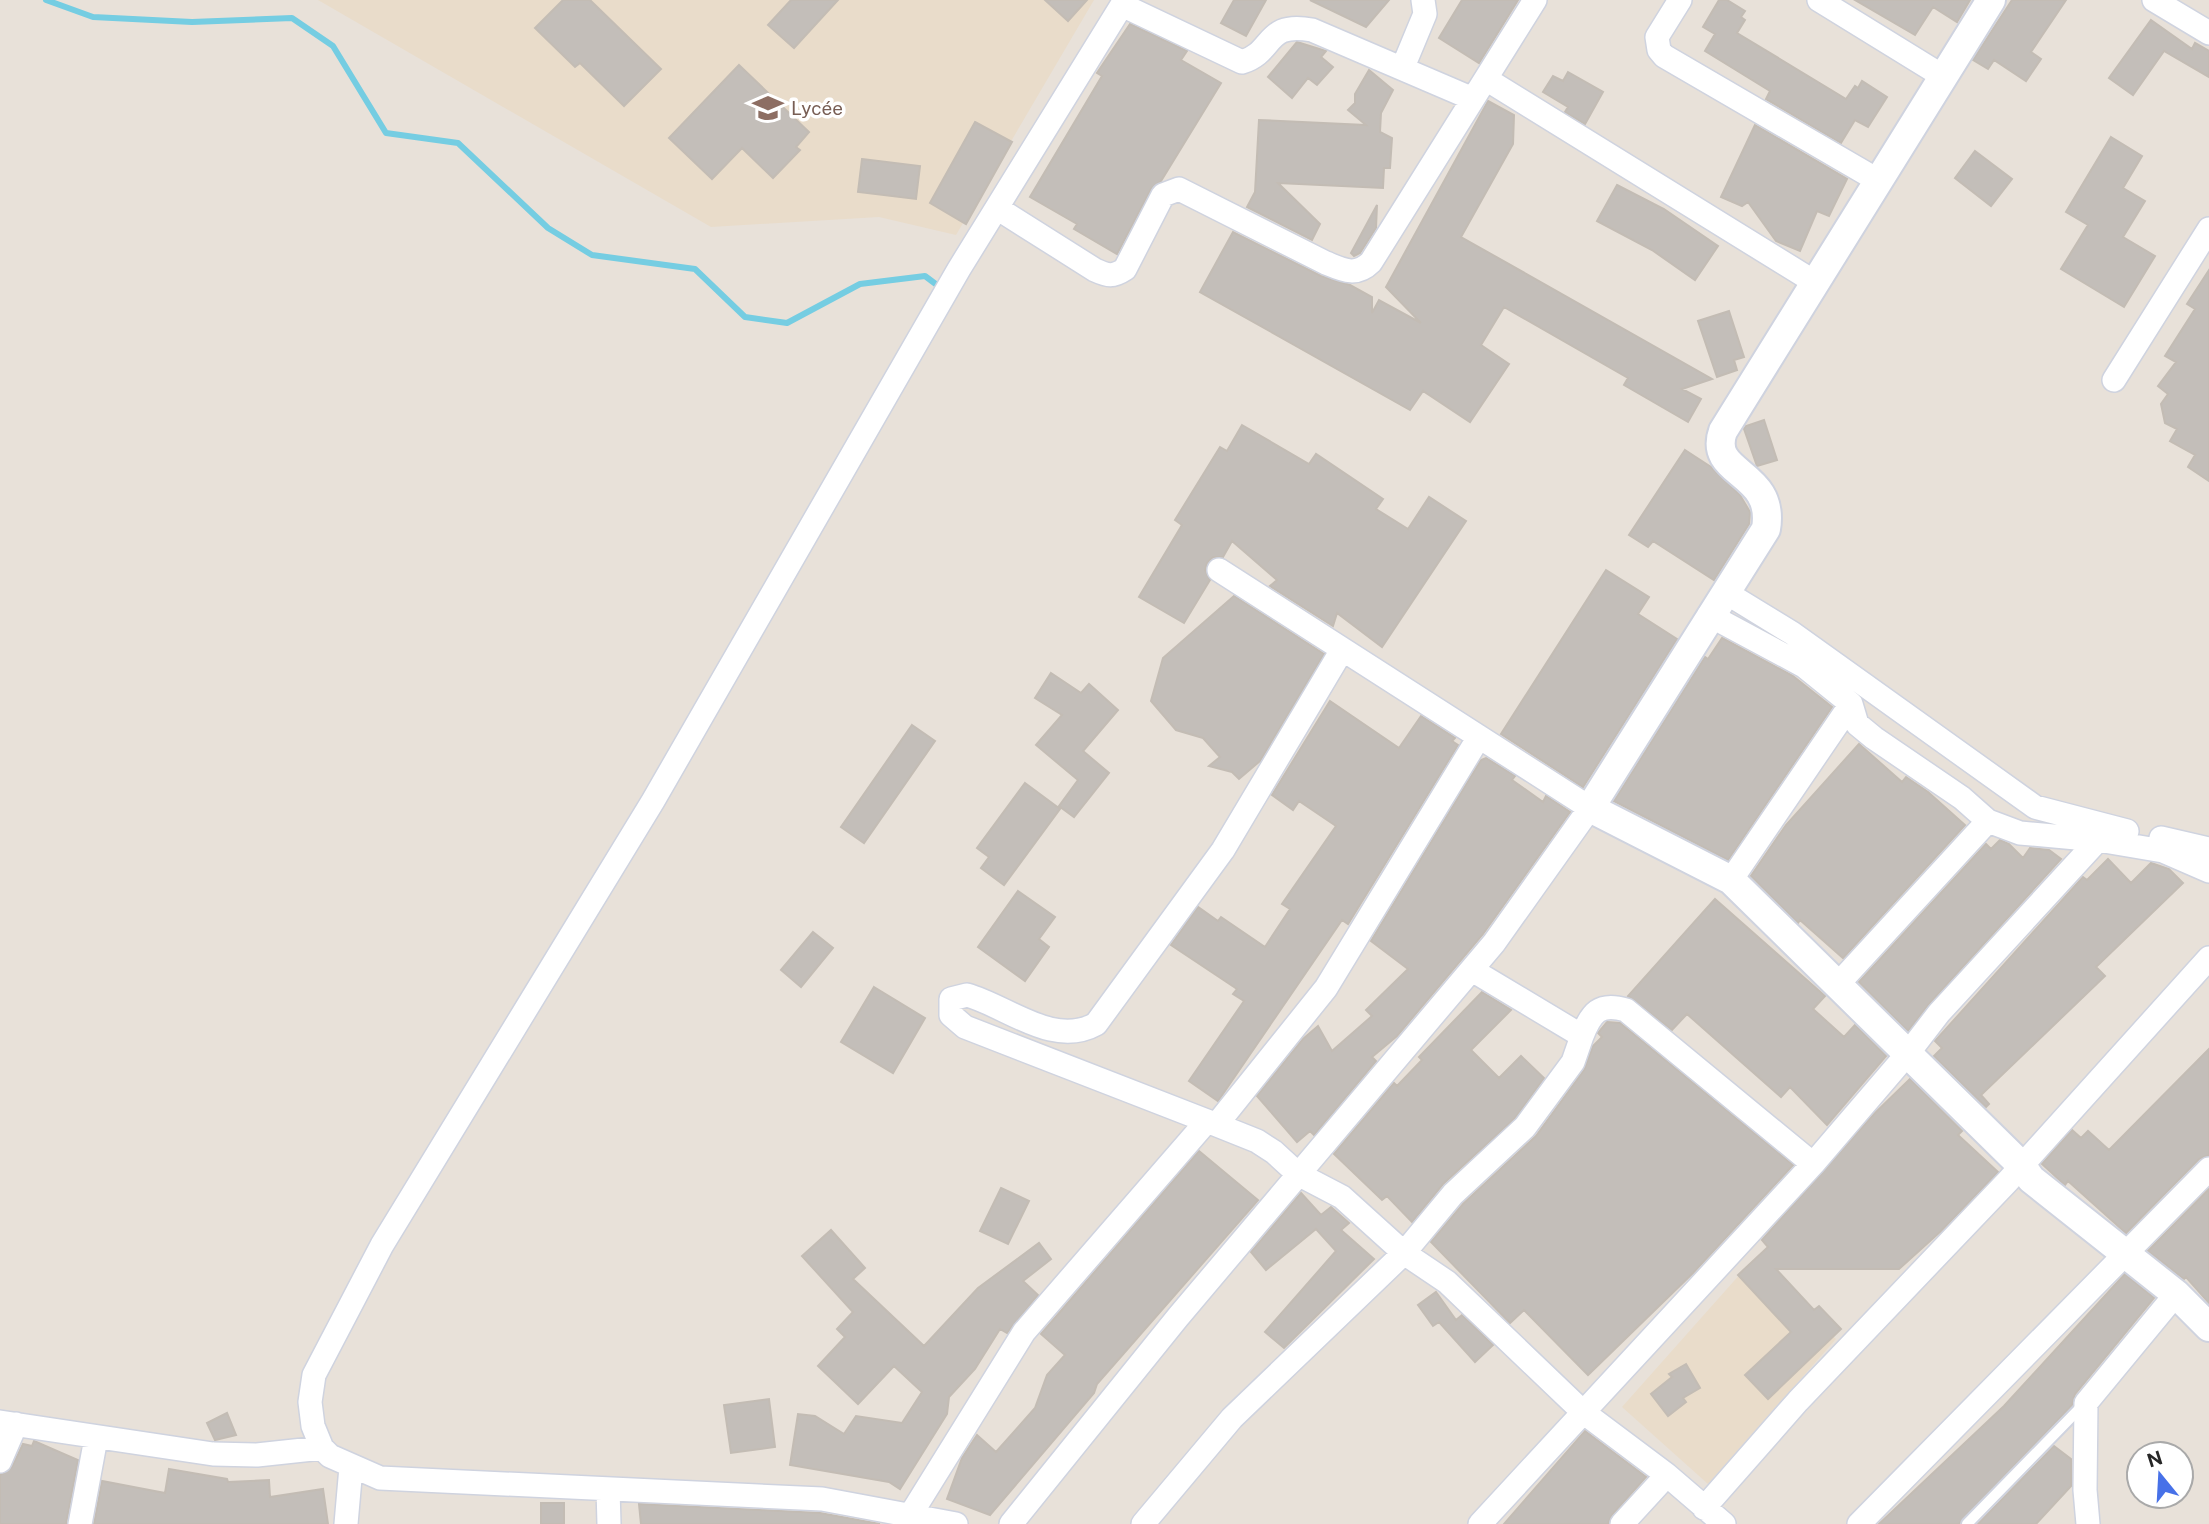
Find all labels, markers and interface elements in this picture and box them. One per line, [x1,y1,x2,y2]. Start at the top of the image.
school or university icon: Lycée [751,91,785,125]
place label: Lycée [791,97,843,119]
north arrow [2125,1440,2195,1510]
text: N [2144,1446,2165,1472]

